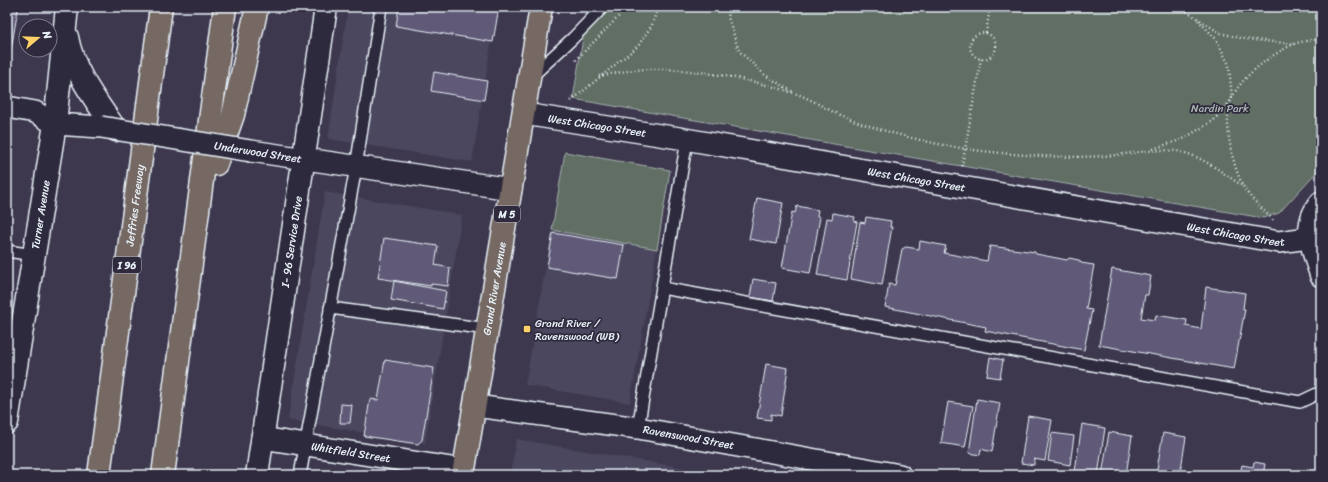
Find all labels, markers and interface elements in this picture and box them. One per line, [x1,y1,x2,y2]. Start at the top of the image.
north arrow [18,18,58,58]
text: N [36,27,57,42]
park label: Nardin Park [1191,99,1249,118]
street label: West Chicago Street [547,109,648,143]
street label: Underwood Street [213,136,303,169]
street label: West Chicago Street [866,162,967,198]
street label: Jeffries Freeway [120,163,150,248]
street label: Turner Avenue [26,178,56,251]
street label: I- 96 Service Drive [276,194,308,290]
road number: M 5 [494,206,520,222]
street label: West Chicago Street [1185,217,1286,252]
street label: Grand River Avenue [477,240,512,337]
road number: I 96 [113,257,141,273]
place label: Grand River / Ravenswood (WB) [535,314,620,346]
marker: Grand River / Ravenswood (WB) [522,324,532,334]
street label: Ravenswood Street [641,420,736,455]
street label: Whitfield Street [310,437,392,468]

